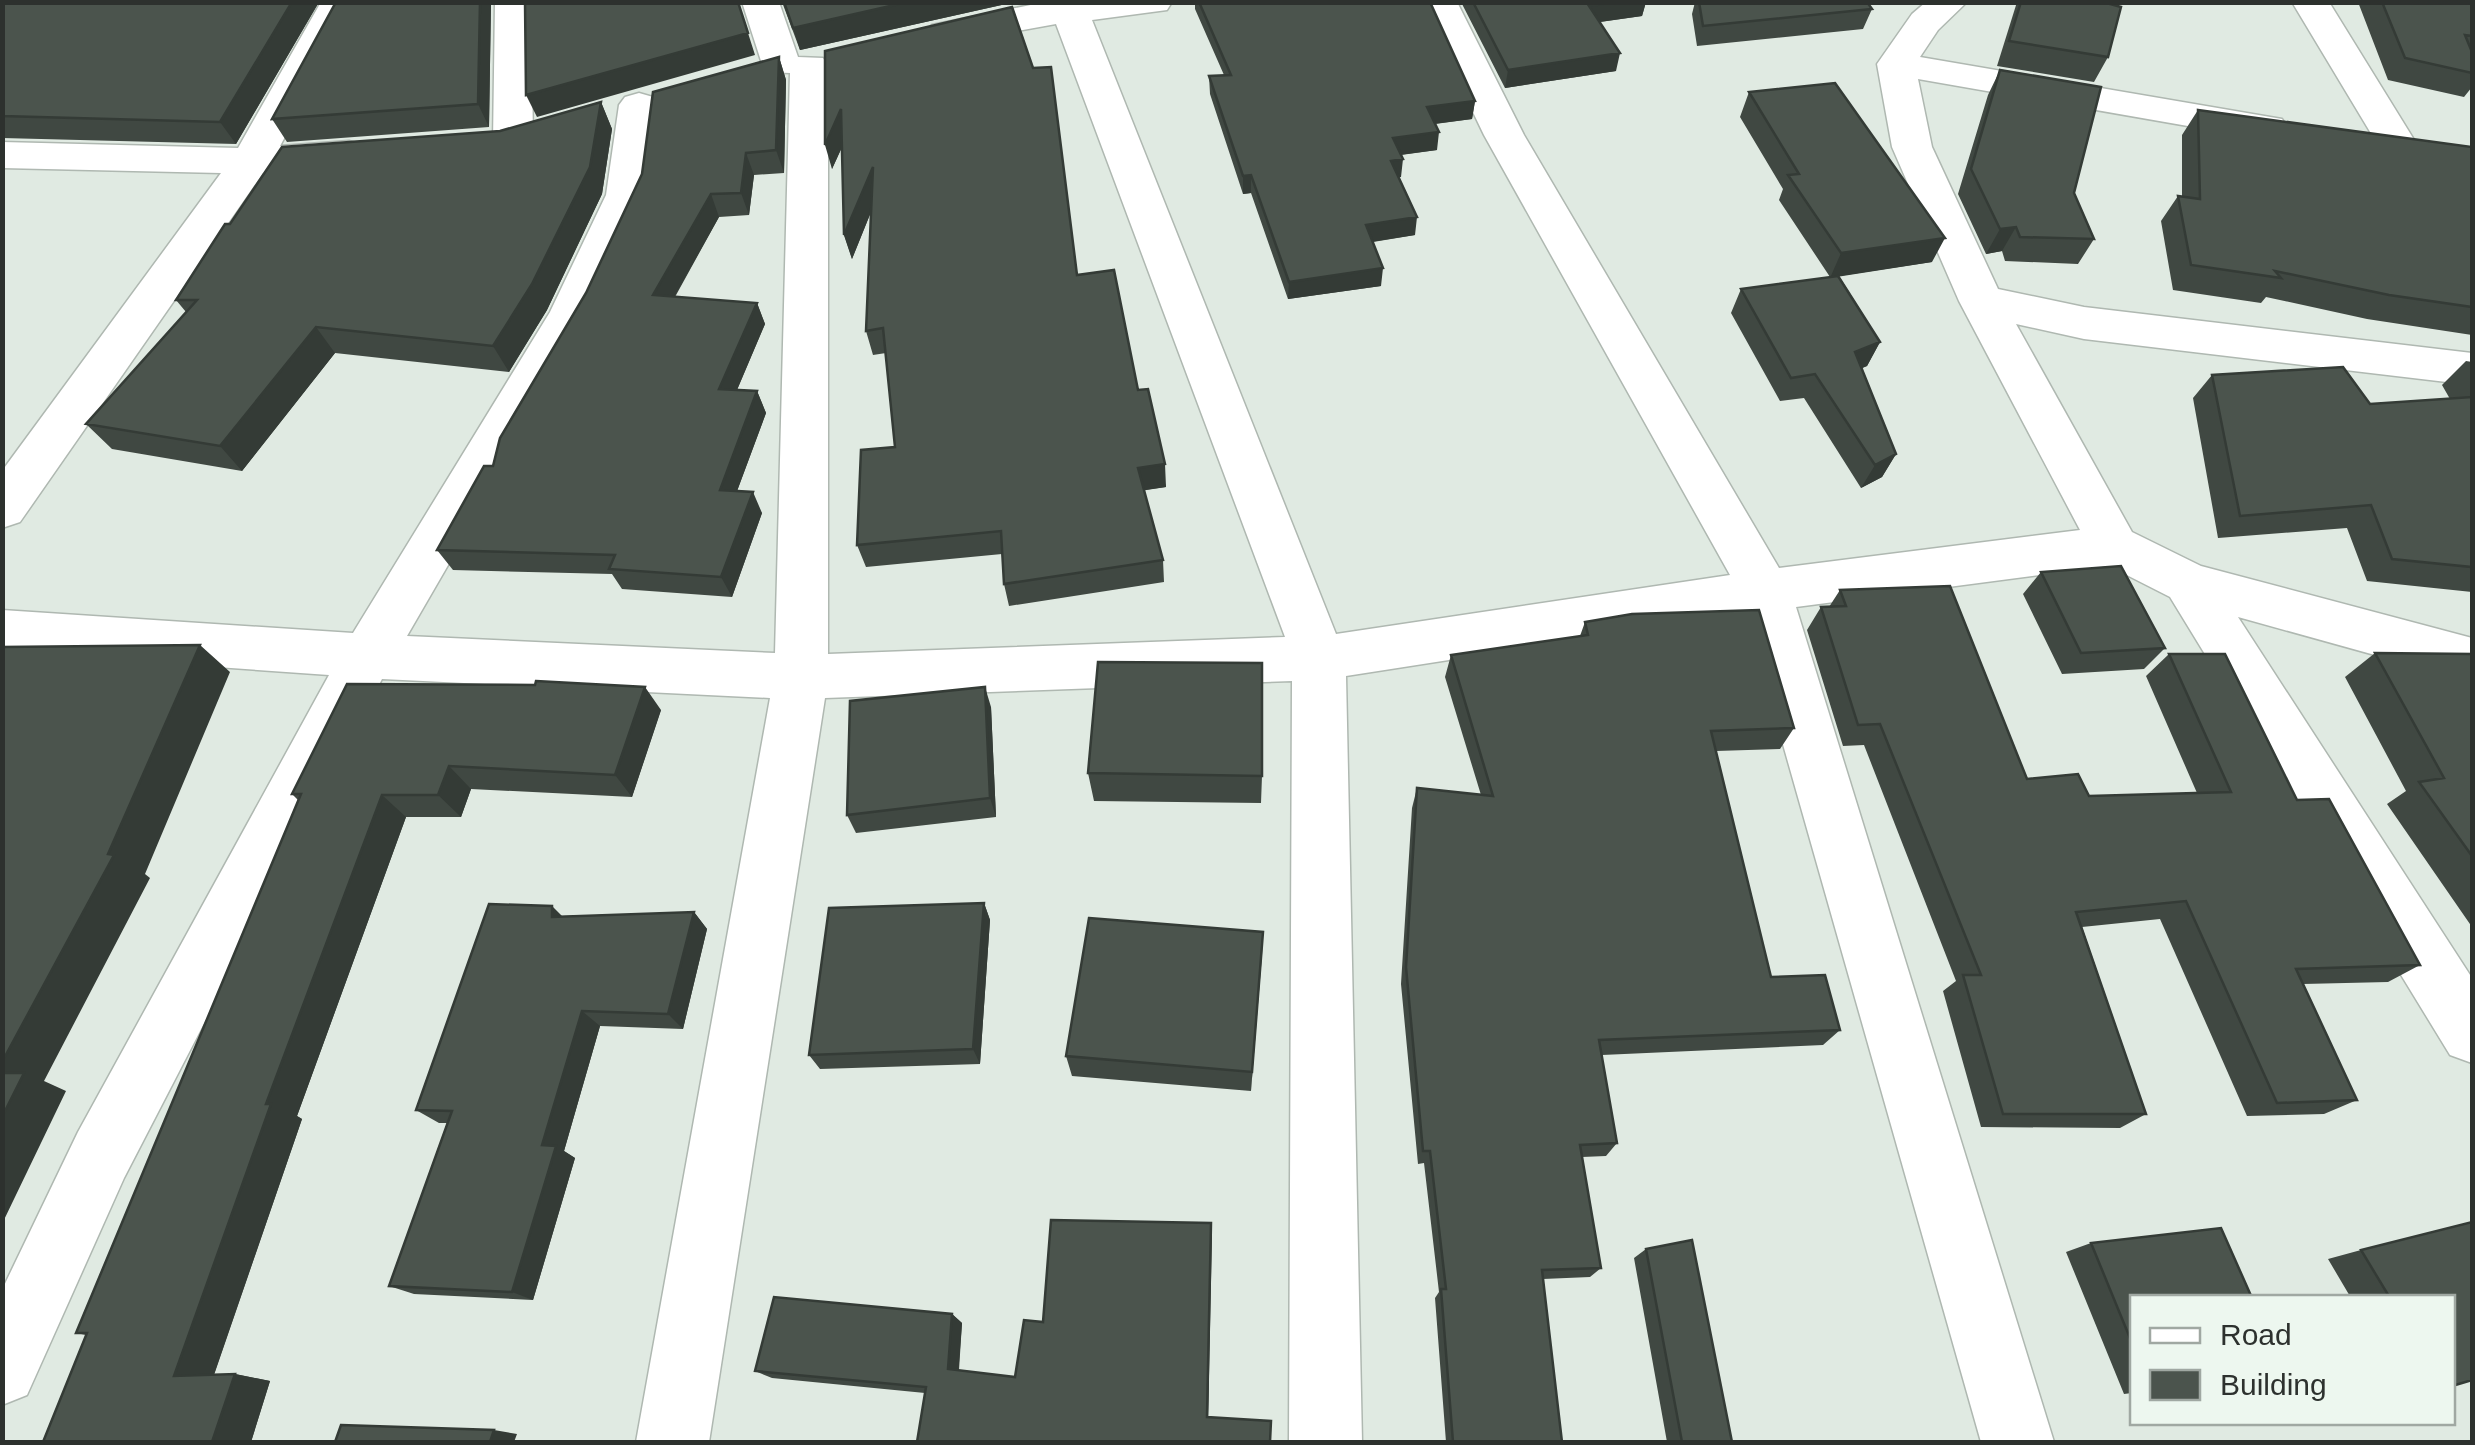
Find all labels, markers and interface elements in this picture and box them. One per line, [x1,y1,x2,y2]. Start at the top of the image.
legend [2130,1295,2455,1425]
text: Road [2220,1318,2292,1351]
text: Building [2220,1368,2327,1401]

